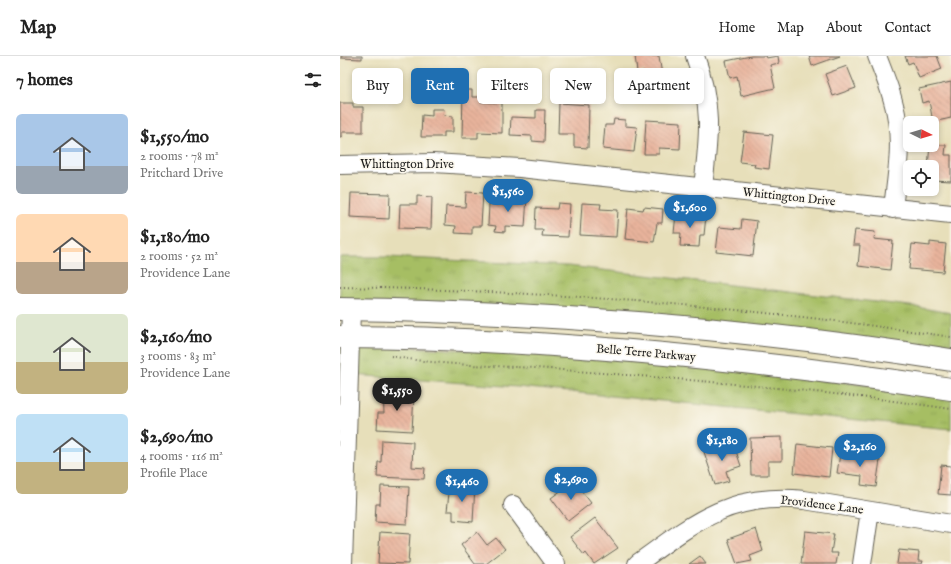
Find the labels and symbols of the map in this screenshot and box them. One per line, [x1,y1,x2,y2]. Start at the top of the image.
north arrow [903,116,939,152]
street label: Whittington Drive [360,157,454,172]
pin: $1,560 [475,179,541,213]
street label: Whittington Drive [742,185,837,209]
pin: $1,600 [657,195,723,229]
street label: Belle Terre Parkway [596,341,696,365]
pin: $1,550 [364,378,430,412]
pin: $1,180 [689,428,755,462]
pin: $2,160 [827,434,893,468]
pin: $2,690 [538,467,604,501]
pin: $1,460 [429,469,495,503]
street label: Providence Lane [780,492,865,518]

